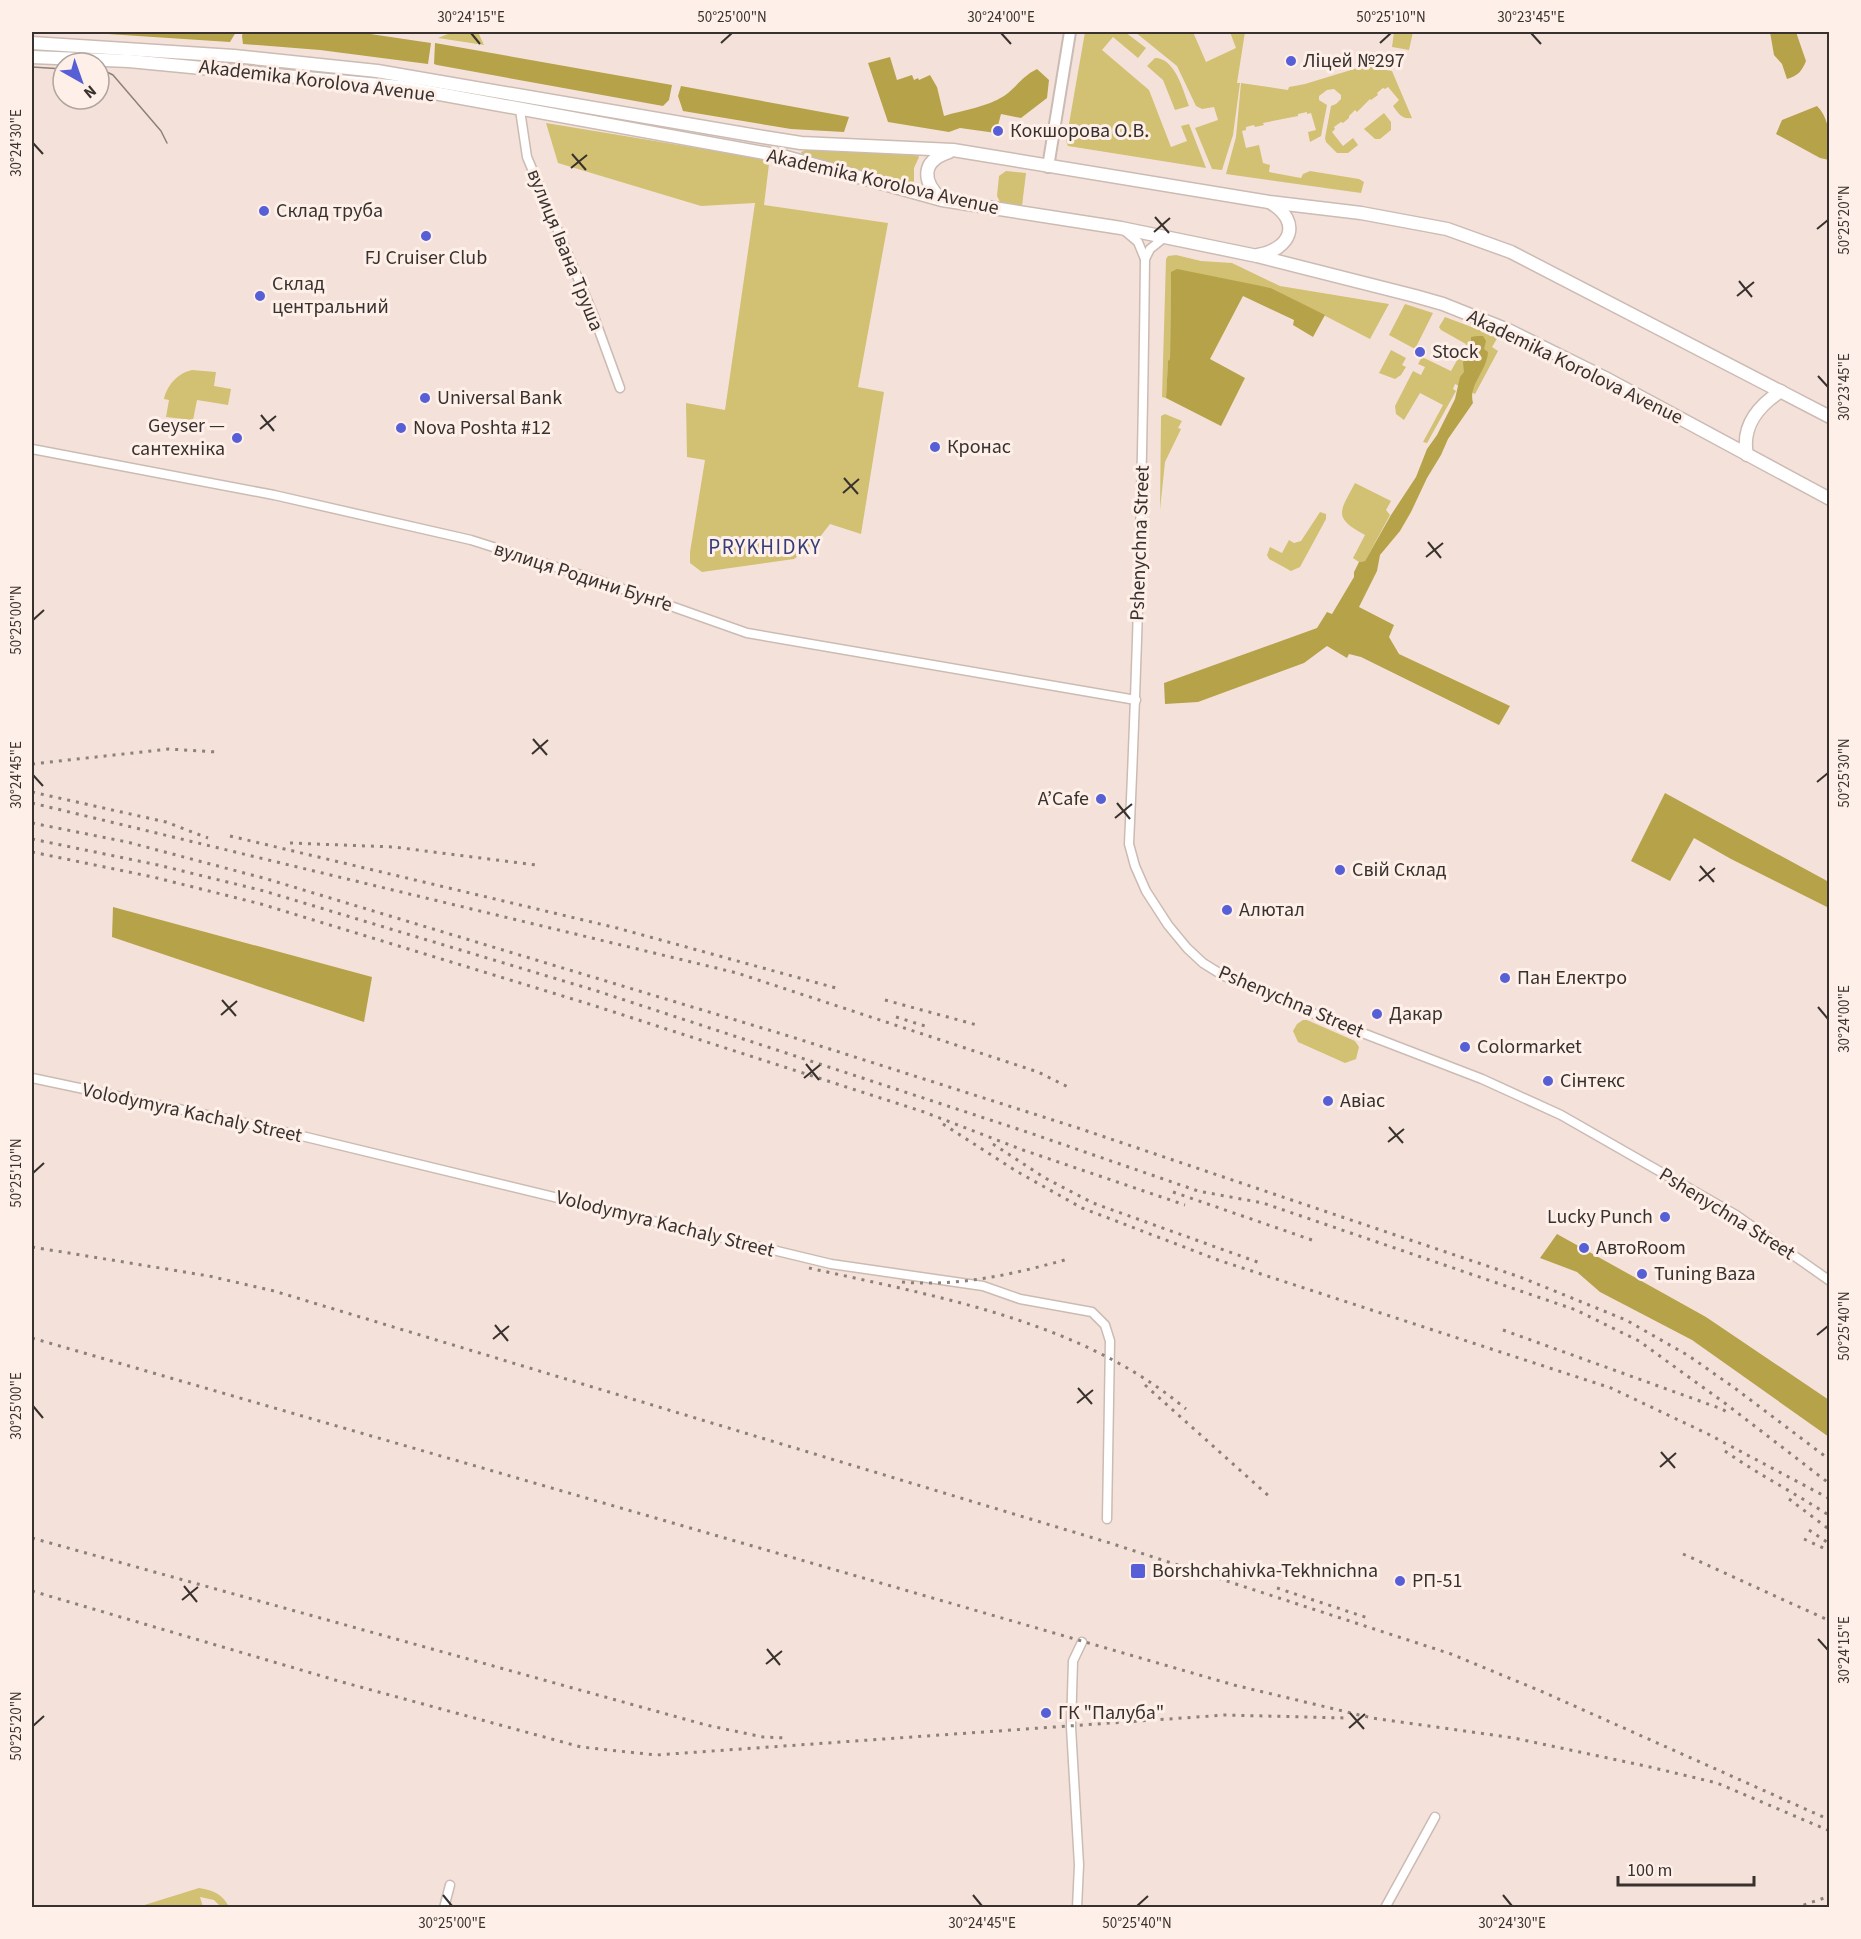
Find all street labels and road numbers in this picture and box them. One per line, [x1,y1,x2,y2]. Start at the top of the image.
street label: Akademika Korolova Avenue [198,53,437,109]
street label: Akademika Korolova Avenue [764,142,1002,222]
street label: вулиця Івана Труша [520,165,610,335]
street label: Akademika Korolova Avenue [1462,302,1688,432]
street label: Pshenychna Street [1123,465,1157,621]
street label: вулиця Родини Бунґе [490,535,676,619]
street label: Pshenychna Street [1214,959,1368,1045]
street label: Volodymyra Kachaly Street [80,1076,305,1150]
street label: Pshenychna Street [1654,1161,1801,1267]
street label: Volodymyra Kachaly Street [553,1183,777,1265]

